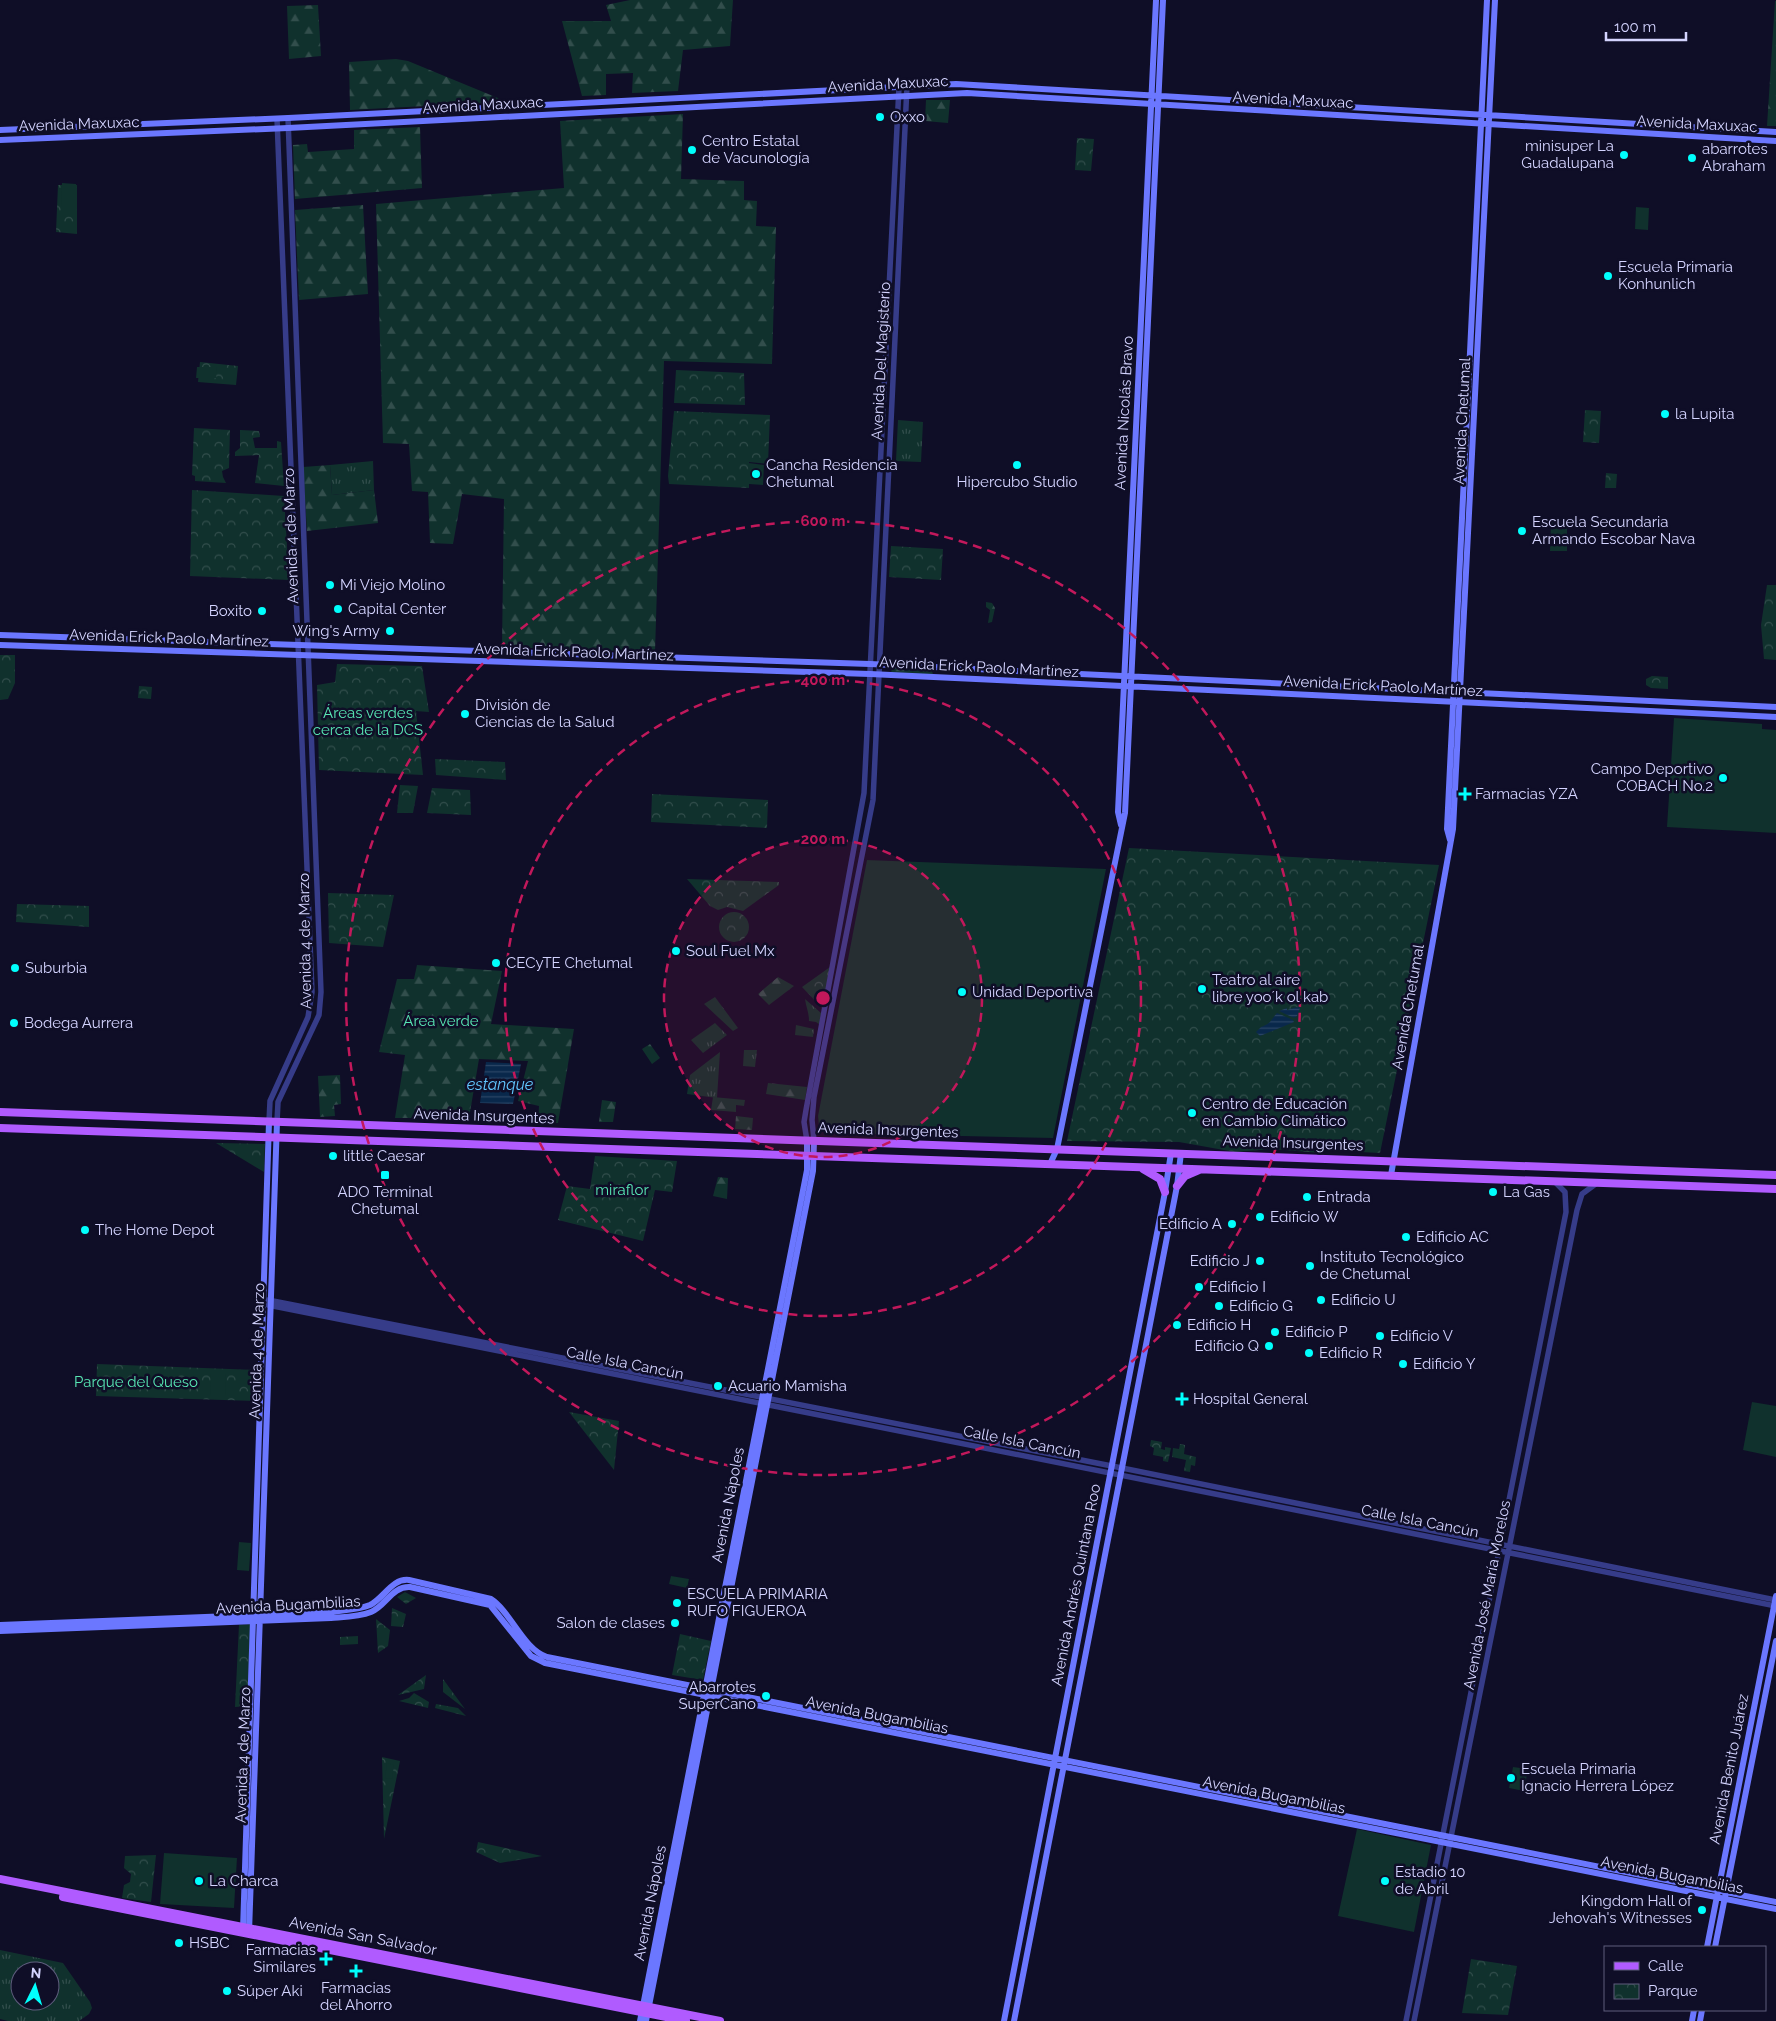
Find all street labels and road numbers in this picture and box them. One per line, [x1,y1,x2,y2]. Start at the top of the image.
street label: Avenida Maxuxac [827,72,949,96]
street label: Avenida Maxuxac [1232,88,1354,112]
street label: Avenida Maxuxac [422,93,544,117]
street label: Avenida Maxuxac [1636,112,1758,136]
street label: Avenida Maxuxac [18,113,140,135]
street label: Avenida Del Magisterio [868,281,894,441]
street label: Avenida Nicolás Bravo [1111,335,1137,491]
street label: Avenida Chetumal [1450,356,1474,485]
street label: Avenida 4 de Marzo [280,468,302,604]
street label: Avenida Erick Paolo Martínez [69,626,269,650]
street label: Avenida Erick Paolo Martínez [474,640,674,664]
street label: Avenida Erick Paolo Martínez [879,653,1079,681]
street label: Avenida Erick Paolo Martínez [1283,672,1483,700]
street label: Avenida 4 de Marzo [295,873,315,1009]
street label: Avenida Chetumal [1388,942,1428,1071]
street label: Avenida Insurgentes [413,1105,555,1127]
street label: Avenida Insurgentes [817,1119,959,1141]
street label: Avenida Insurgentes [1222,1132,1364,1154]
street label: Avenida 4 de Marzo [246,1283,268,1419]
street label: Calle Isla Cancún [565,1343,685,1383]
street label: Calle Isla Cancún [962,1422,1082,1462]
street label: Avenida Nápoles [708,1446,748,1564]
street label: Avenida Andrés Quintana Roo [1048,1482,1104,1688]
street label: Avenida José María Morelos [1460,1499,1514,1691]
street label: Calle Isla Cancún [1360,1501,1480,1541]
street label: Avenida Bugambilias [215,1592,361,1618]
street label: Avenida 4 de Marzo [232,1687,254,1823]
street label: Avenida Bugambilias [804,1692,950,1738]
street label: Avenida Benito Juárez [1706,1692,1752,1846]
street label: Avenida Bugambilias [1201,1772,1347,1818]
street label: Avenida Nápoles [630,1844,670,1962]
street label: Avenida Bugambilias [1599,1852,1745,1898]
street label: Avenida San Salvador [288,1913,439,1959]

